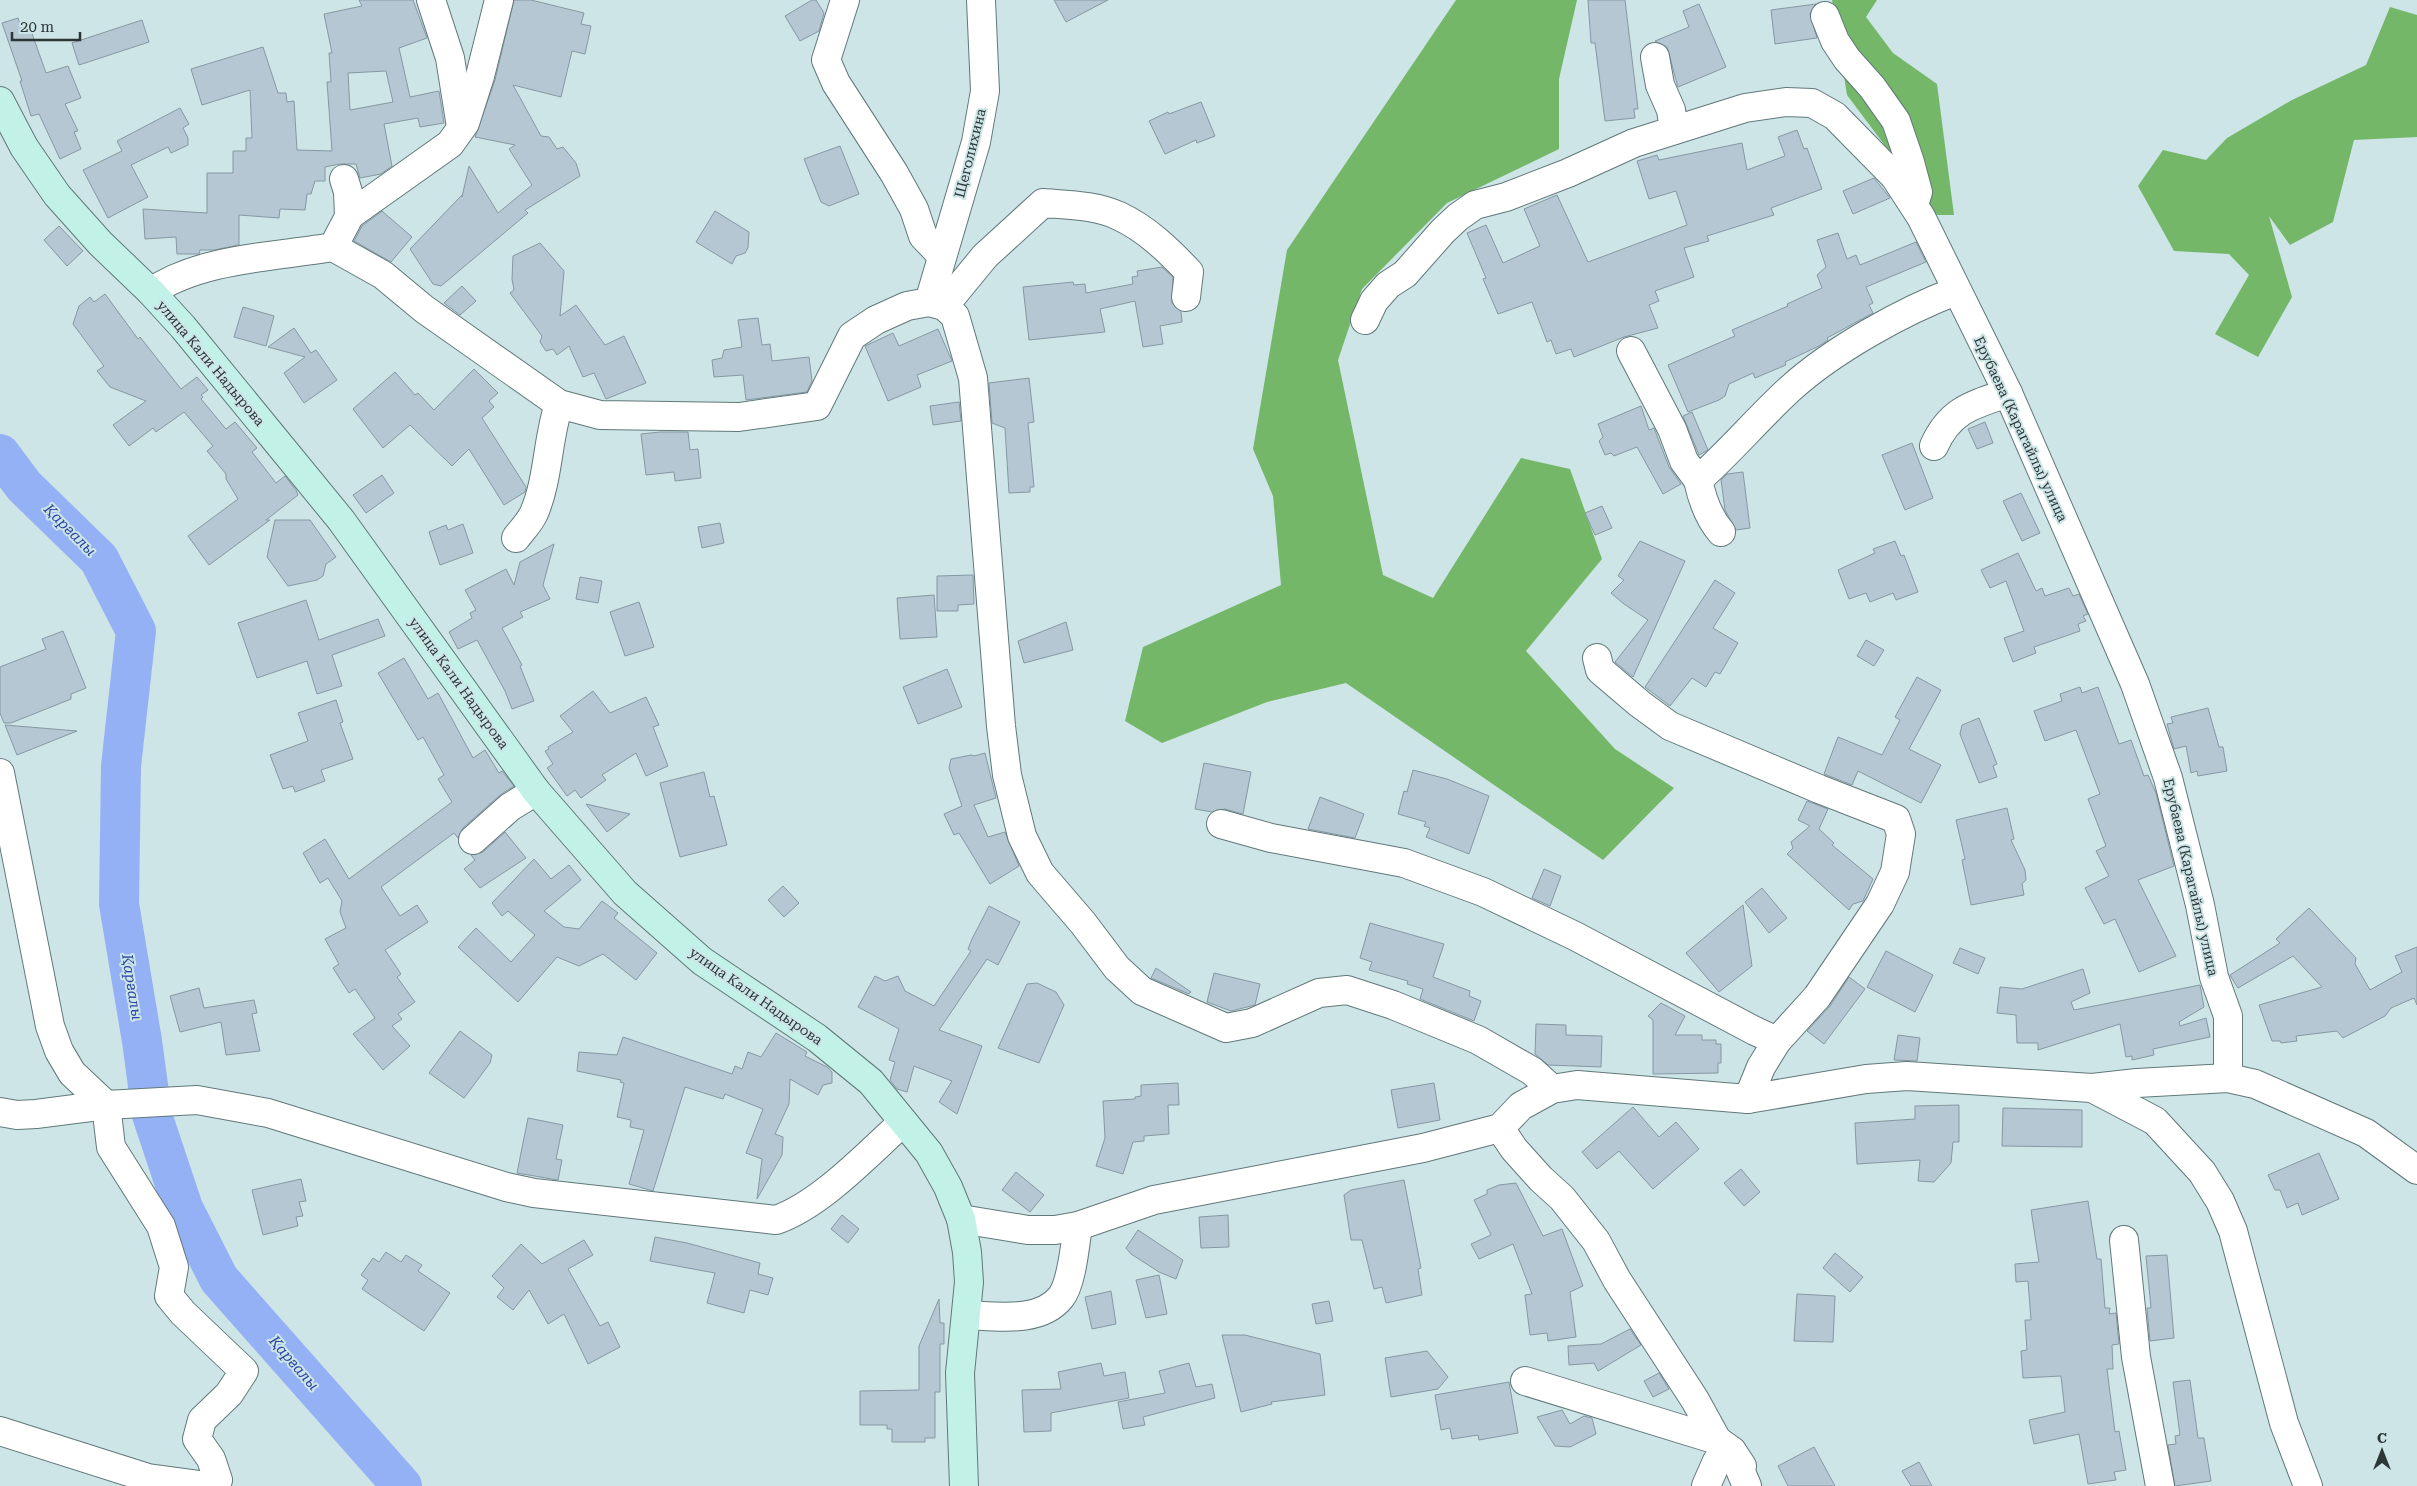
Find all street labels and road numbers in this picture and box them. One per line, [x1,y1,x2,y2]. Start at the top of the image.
street label: Щеголихина [951,106,989,199]
street label: улица Кали Надырова [154,297,268,429]
street label: Ерубаева (Карагайлы) улица [1971,334,2071,525]
street label: улица Кали Надырова [406,614,512,752]
street label: Ерубаева (Карагайлы) улица [2160,777,2222,978]
street label: улица Кали Надырова [686,944,826,1048]

